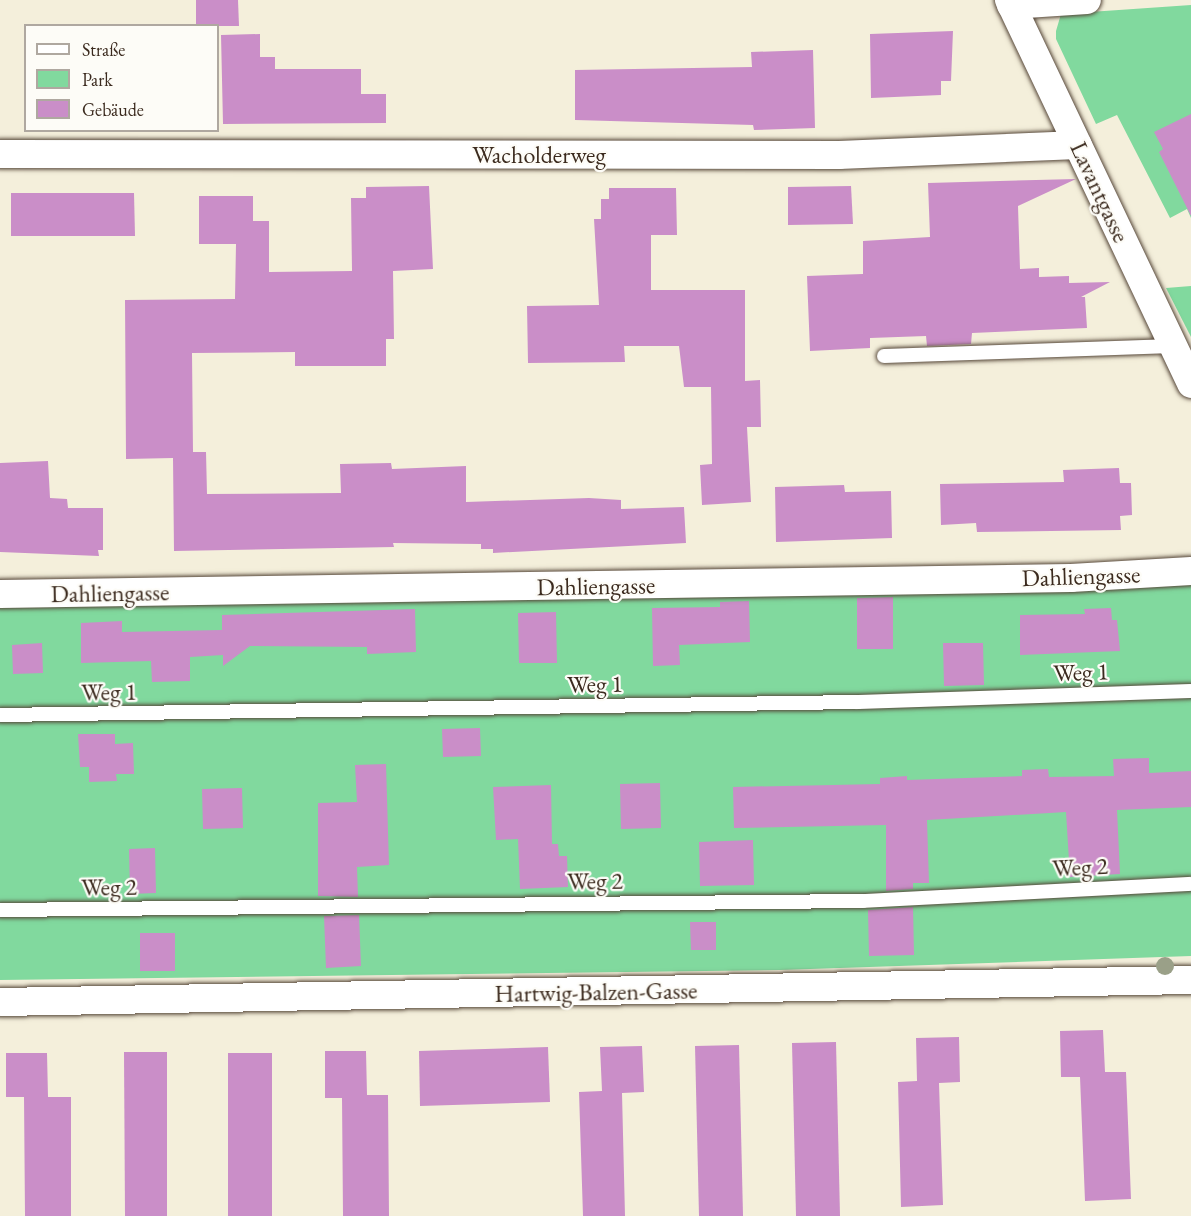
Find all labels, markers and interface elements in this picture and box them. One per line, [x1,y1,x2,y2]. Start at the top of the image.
legend [24,24,219,132]
text: Straße [82,38,125,61]
text: Park [82,68,113,91]
text: Gebäude [82,98,144,121]
street label: Lavantgasse [1064,137,1136,247]
street label: Wacholderweg [472,141,606,169]
street label: Dahliengasse [1021,560,1141,592]
street label: Dahliengasse [536,571,656,601]
street label: Dahliengasse [50,578,170,608]
street label: Weg 1 [1053,657,1109,687]
street label: Weg 1 [567,669,623,699]
street label: Weg 1 [81,677,137,707]
street label: Weg 2 [1051,851,1109,883]
street label: Weg 2 [567,866,623,896]
street label: Weg 2 [81,872,137,902]
street label: Hartwig-Balzen-Gasse [494,976,698,1008]

